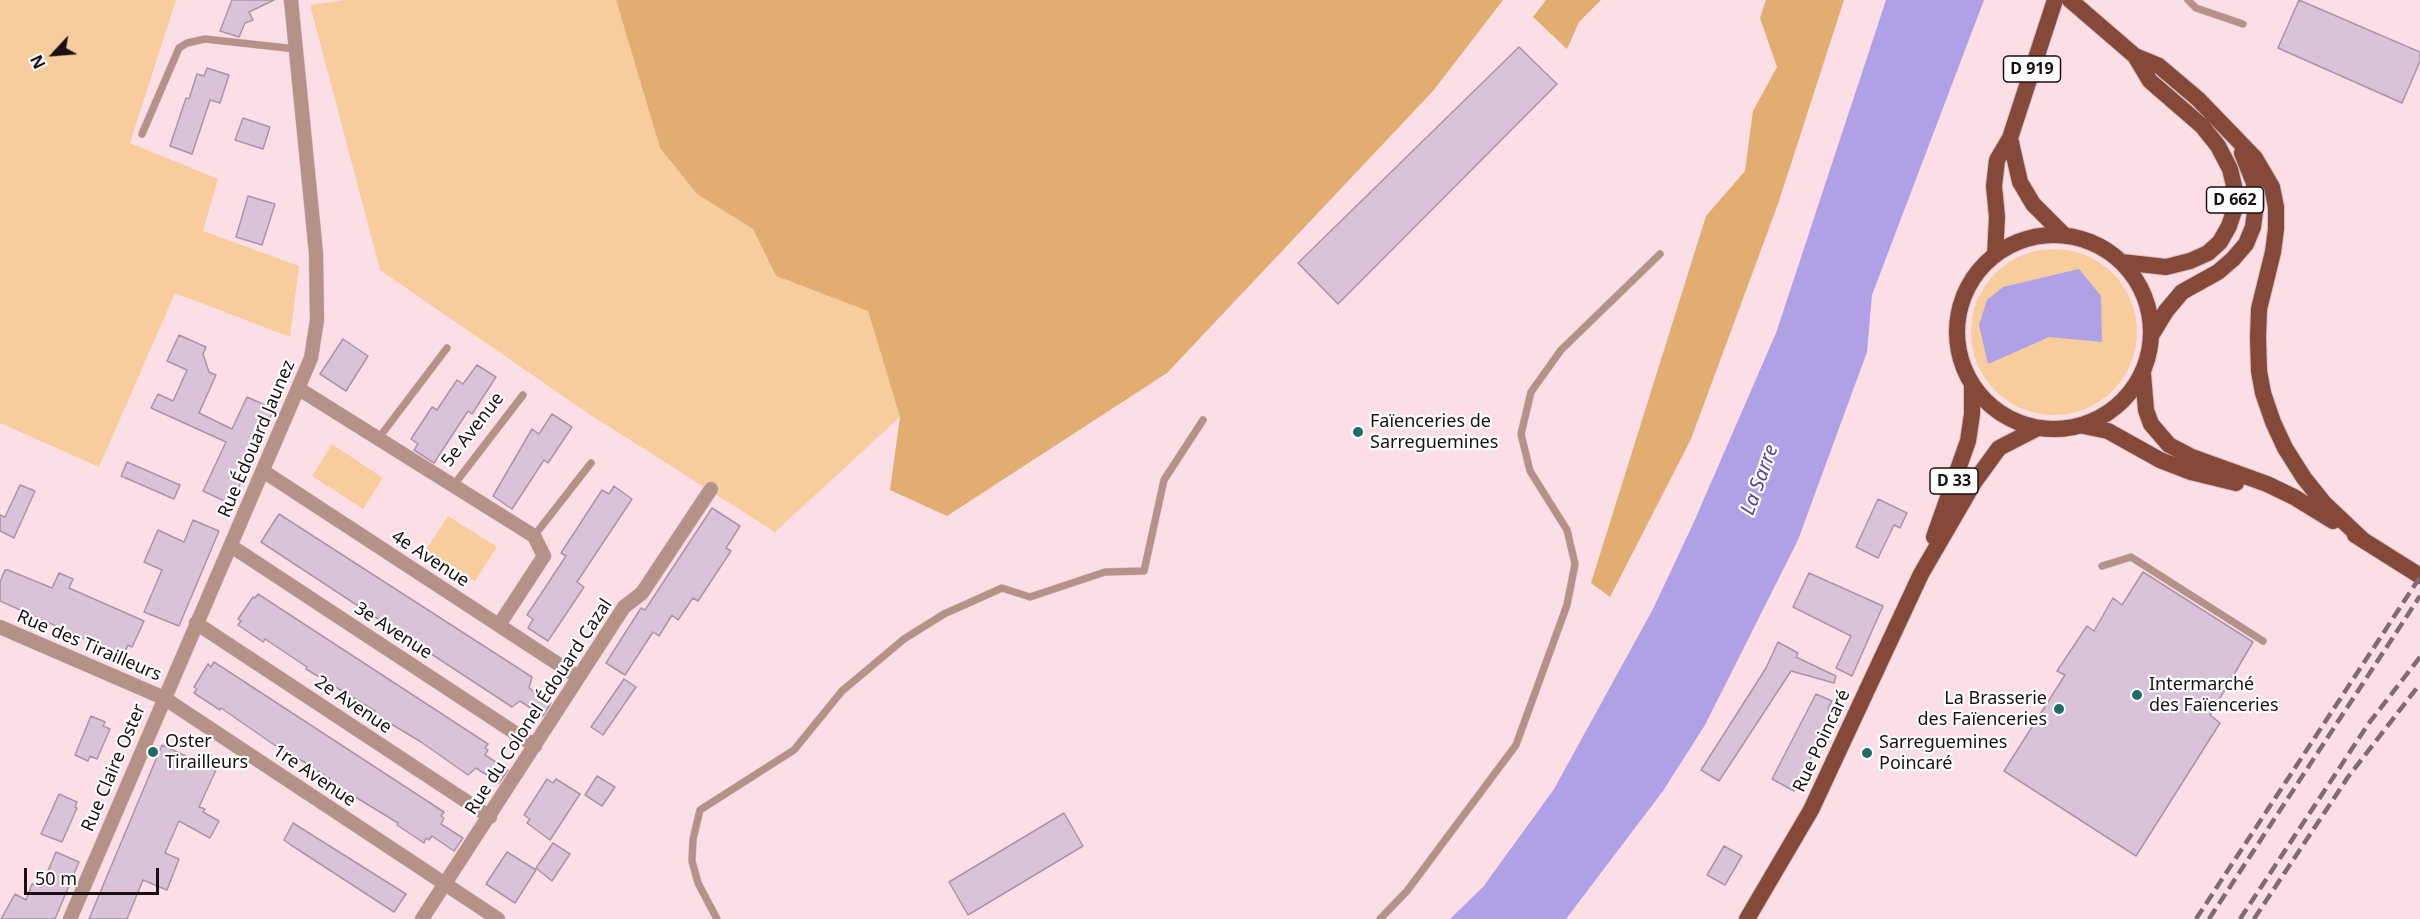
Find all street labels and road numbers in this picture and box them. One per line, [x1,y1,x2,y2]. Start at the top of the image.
road number: D 919 [2004,56,2060,82]
road number: D 662 [2206,187,2264,213]
street label: Rue Édouard Jaunez [214,357,300,521]
street label: 5e Avenue [437,389,509,471]
road number: D 33 [1930,468,1978,494]
street label: 4e Avenue [387,526,473,592]
street label: Rue du Colonel Édouard Cazal [461,595,617,819]
street label: 3e Avenue [350,598,436,664]
street label: Rue des Tirailleurs [14,606,164,686]
street label: 2e Avenue [310,671,396,739]
street label: Rue Poincaré [1789,686,1855,796]
street label: Rue Claire Oster [77,701,151,835]
street label: 1re Avenue [268,740,360,812]

